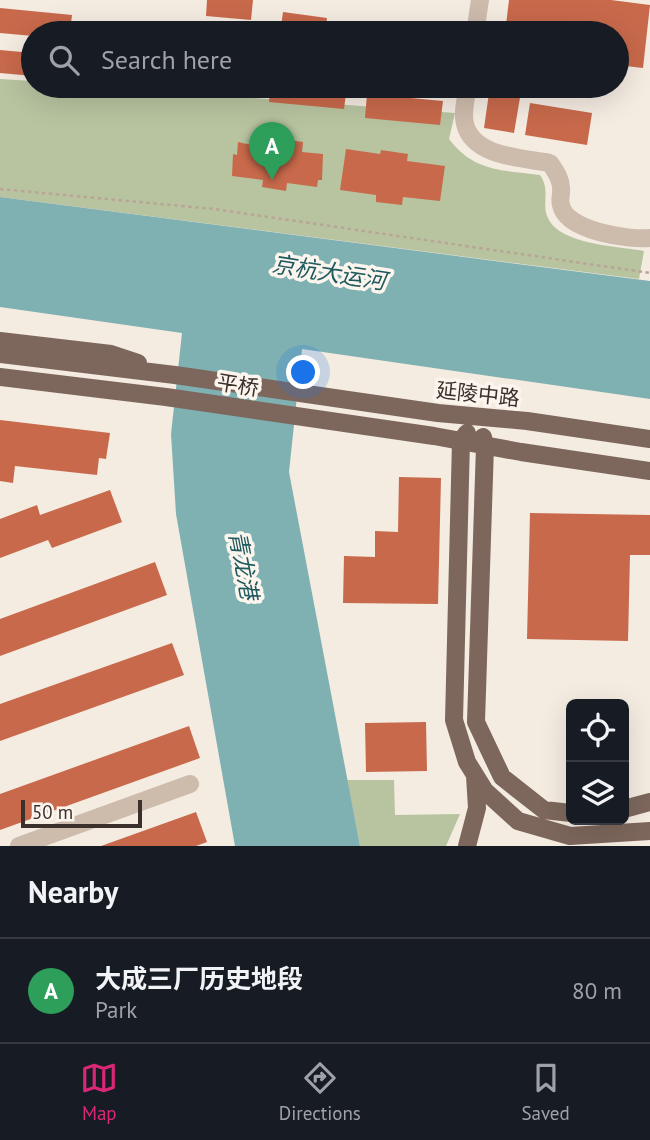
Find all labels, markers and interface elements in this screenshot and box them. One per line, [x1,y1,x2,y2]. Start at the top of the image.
search box [21,21,629,98]
icon: search [45,41,83,79]
text: Search here [101,43,232,76]
pin: A [249,122,295,180]
water label: 京杭大运河 [270,249,392,296]
your location [286,355,320,389]
street label: 平桥 [215,368,261,402]
street label: 延陵中路 [435,376,521,412]
water label: 青龙港 [223,528,265,605]
map controls [566,699,629,825]
button: locate [566,699,629,762]
button: layers [566,762,629,825]
scale bar [21,797,142,829]
text: 50 m [32,800,73,824]
text: Nearby [28,872,118,911]
text: 大成三厂历史地段 [95,962,303,995]
text: A [44,976,58,1005]
text: 80 m [572,976,622,1005]
text: Park [95,995,137,1024]
tab: Map [80,1059,118,1125]
tab: Directions [279,1059,361,1125]
tab: Saved [521,1059,570,1125]

